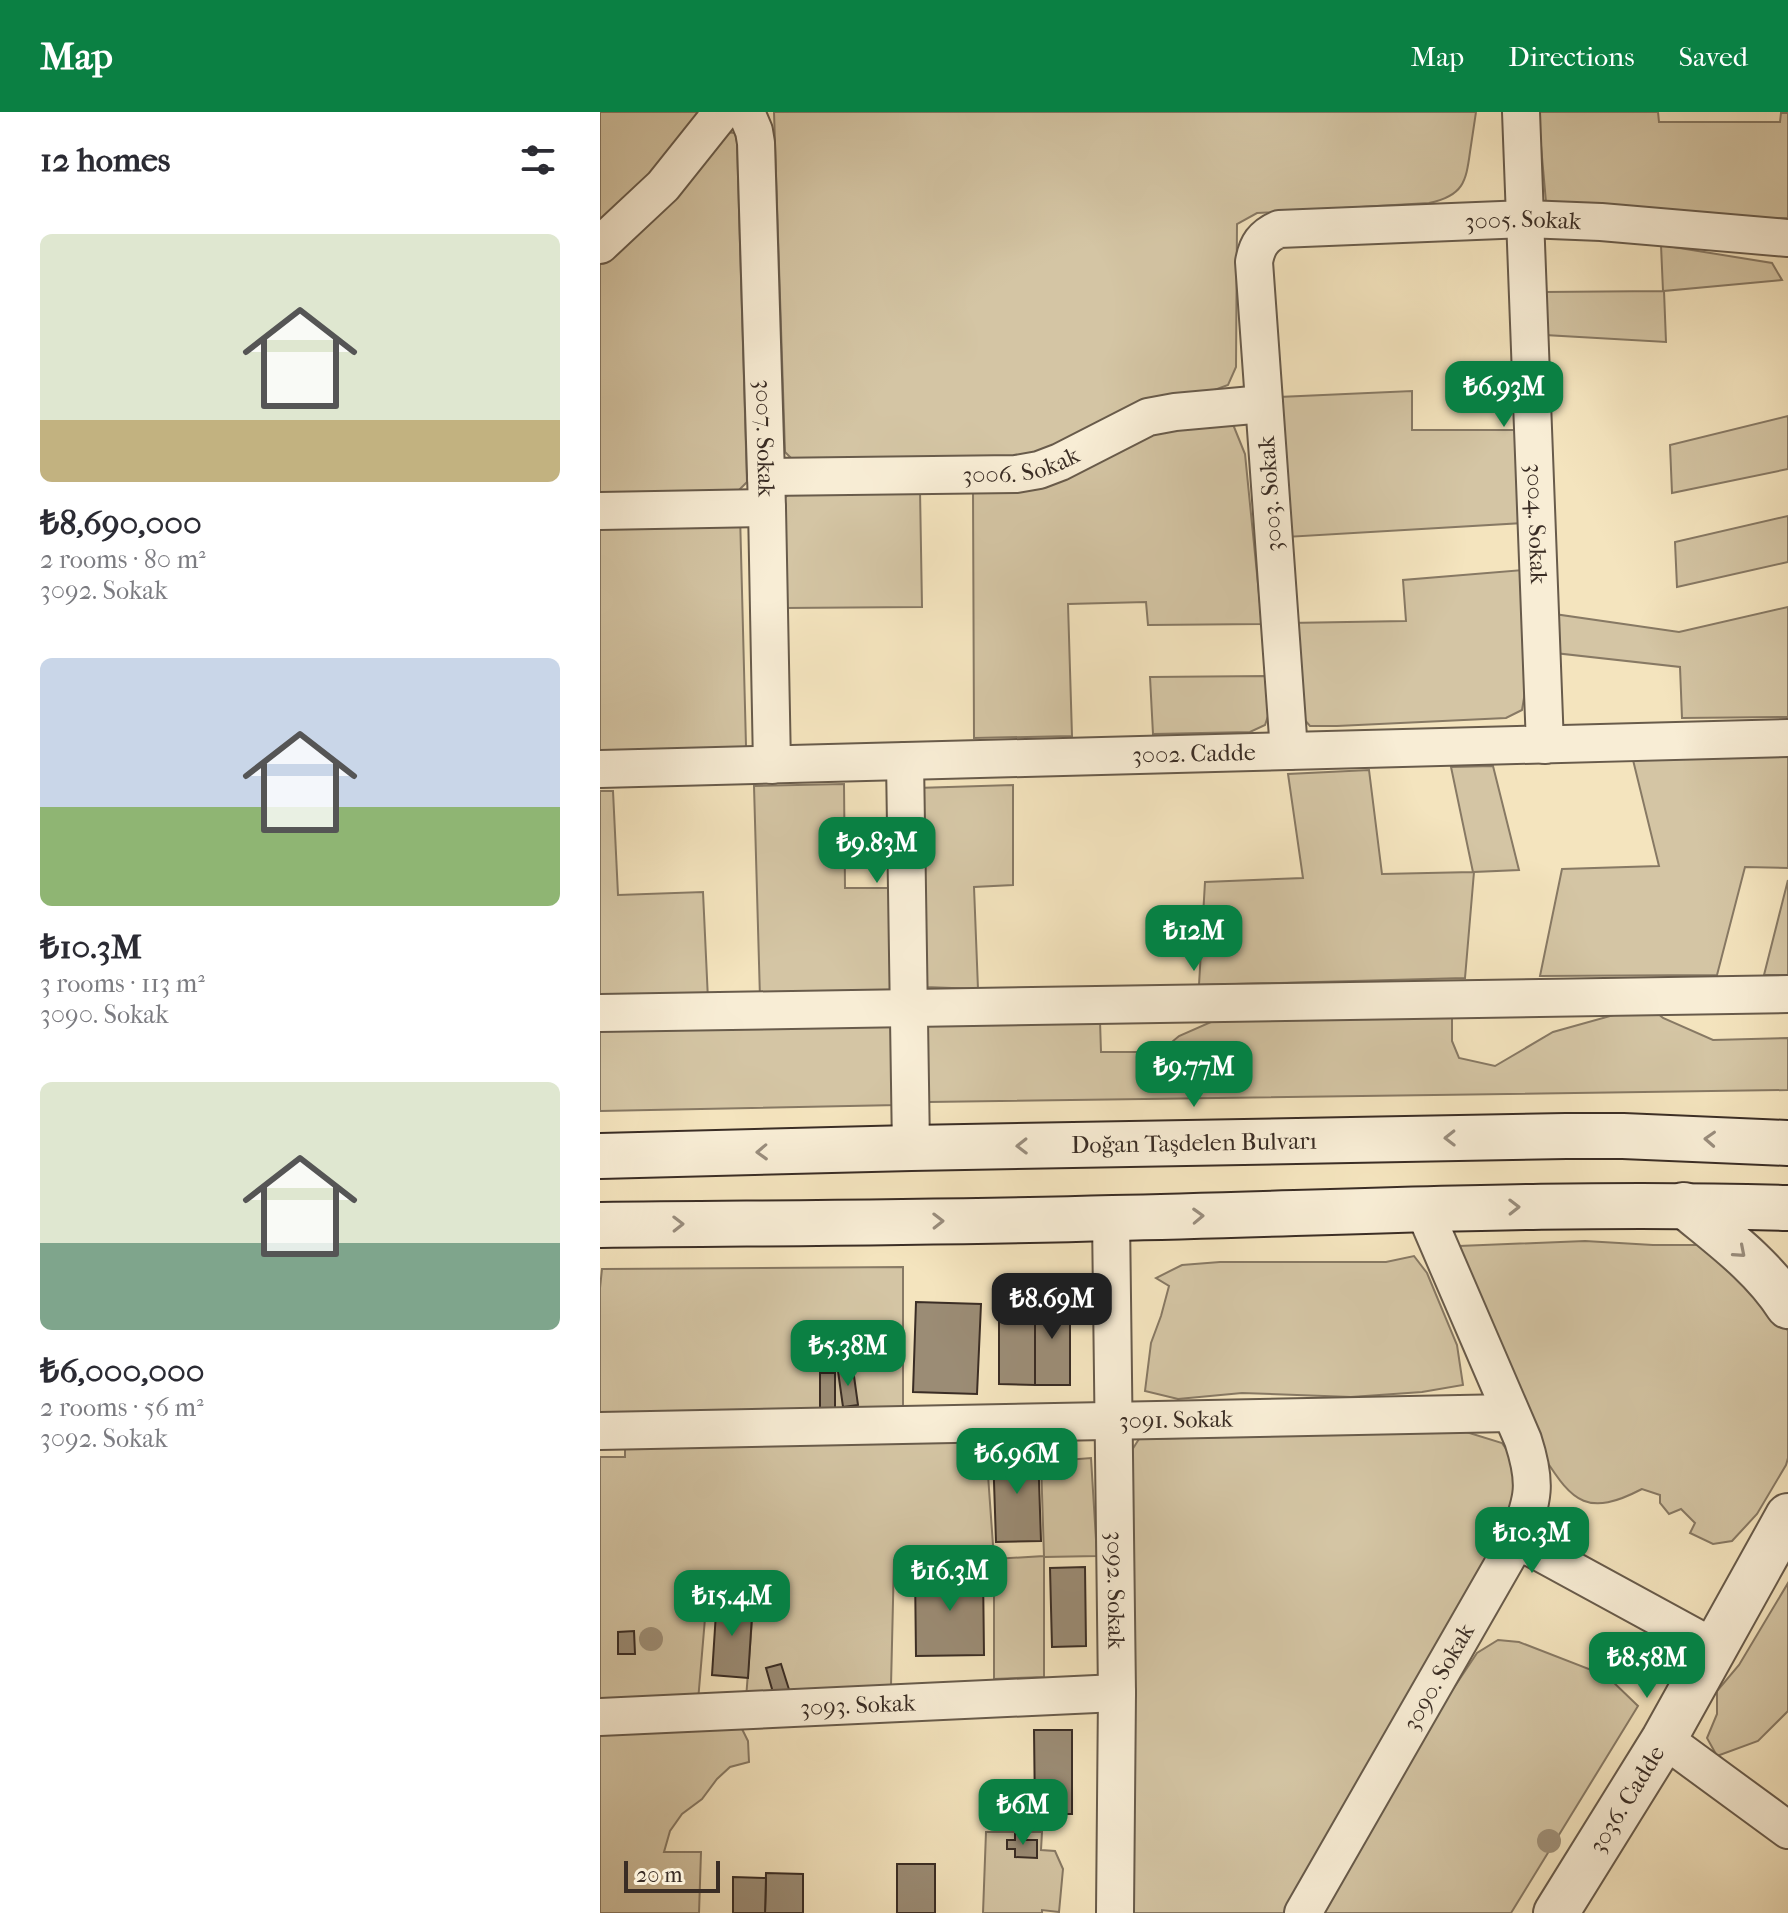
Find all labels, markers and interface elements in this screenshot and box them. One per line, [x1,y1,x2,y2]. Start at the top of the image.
text: Map [40,34,113,79]
text: Map [1411,40,1464,73]
text: Directions [1508,40,1635,73]
text: Saved [1679,40,1748,73]
icon: filters [516,138,560,182]
text: 12 homes [40,140,170,180]
street label: 3005. Sokak [1464,205,1582,235]
icon: home [228,286,372,430]
pin: ₺6.93M [1439,361,1569,429]
text: ₺6.93M [1463,371,1545,402]
street label: 3007. Sokak [749,379,781,498]
street label: 3003. Sokak [1252,434,1288,553]
street label: 3006. Sokak [962,440,1085,489]
street label: 3004. Sokak [1520,463,1553,585]
text: ₺8,690,000 [40,503,202,543]
text: 2 rooms · 80 m² [40,544,206,575]
text: 3092. Sokak [40,575,168,606]
icon: home [228,710,372,854]
street label: 3002. Cadde [1132,738,1256,769]
pin: ₺9.83M [812,817,942,885]
text: ₺9.83M [836,827,918,858]
pin: ₺12M [1147,905,1241,973]
text: ₺12M [1163,915,1225,946]
text: ₺10.3M [40,927,142,967]
text: 3 rooms · 113 m² [40,968,205,999]
text: 3090. Sokak [40,999,169,1030]
pin: ₺9.77M [1129,1041,1259,1109]
text: ₺9.77M [1154,1051,1234,1082]
street label: Doğan Taşdelen Bulvarı [1071,1127,1317,1159]
one-way arrow [1443,1129,1456,1147]
one-way arrow [1703,1131,1716,1148]
icon: home [228,1134,372,1278]
one-way arrow [1015,1137,1028,1154]
one-way arrow [755,1143,768,1160]
one-way arrow [1508,1198,1521,1216]
one-way arrow [1192,1207,1205,1224]
one-way arrow [932,1212,945,1229]
one-way arrow [672,1215,685,1233]
one-way arrow [1730,1242,1745,1257]
pin: ₺8.69M [987,1273,1117,1341]
text: ₺8.69M [1010,1283,1094,1314]
pin: ₺5.38M [783,1320,913,1388]
text: ₺5.38M [809,1330,887,1361]
text: ₺6,000,000 [40,1351,205,1391]
text: 2 rooms · 56 m² [40,1392,204,1423]
street label: 3091. Sokak [1119,1404,1234,1435]
text: 3092. Sokak [40,1423,168,1454]
pin: ₺6.96M [952,1428,1082,1496]
text: ₺6.96M [974,1438,1060,1469]
pin: ₺10.3M [1467,1507,1597,1575]
text: ₺10.3M [1493,1517,1571,1548]
street label: 3092. Sokak [1101,1531,1130,1650]
pin: ₺16.3M [885,1545,1015,1613]
text: ₺16.3M [911,1555,989,1586]
pin: ₺15.4M [667,1570,797,1638]
text: ₺15.4M [692,1580,772,1611]
street label: 3090. Sokak [1397,1618,1480,1736]
pin: ₺8.58M [1582,1632,1712,1700]
text: ₺8.58M [1607,1642,1687,1673]
street label: 3093. Sokak [799,1688,917,1722]
street label: 3036. Cadde [1583,1740,1671,1858]
pin: ₺6M [984,1779,1062,1847]
text: ₺6M [997,1789,1049,1820]
scale bar [624,1857,720,1893]
text: 20 m [636,1862,682,1888]

